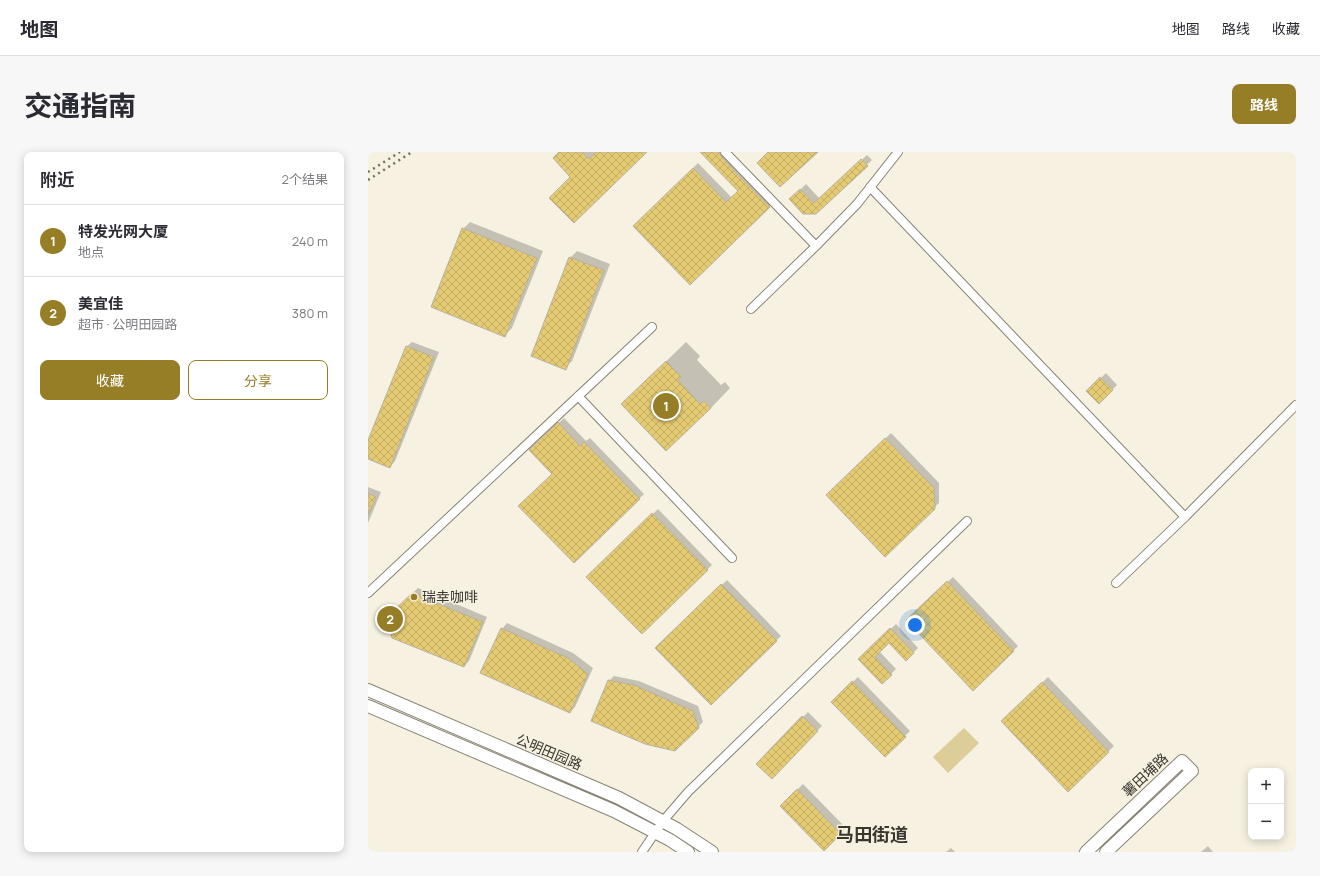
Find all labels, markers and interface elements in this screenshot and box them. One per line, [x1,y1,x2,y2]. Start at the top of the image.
text: 地图 [20,16,58,42]
text: 地图 [1172,19,1200,38]
text: 路线 [1222,19,1250,38]
text: 收藏 [1272,19,1300,38]
button: 路线 [1232,84,1296,124]
text: 交通指南 [24,86,136,124]
text: 附近 [40,168,74,191]
text: 2个结果 [282,170,328,188]
text: 特发光网大厦 [78,221,168,242]
text: 1 [50,232,56,250]
text: 240 m [292,232,328,250]
text: 地点 [78,243,104,261]
text: 美宜佳 [78,293,123,314]
text: 2 [49,304,57,322]
text: 380 m [292,304,328,322]
text: 超市 · 公明田园路 [78,315,177,333]
button: 收藏 [40,360,180,400]
button: 分享 [188,360,328,400]
pin: 1 [653,391,679,421]
place label: 瑞幸咖啡 [422,587,478,606]
marker: 瑞幸咖啡 [409,592,419,602]
pin: 2 [377,604,403,634]
your location [905,615,925,635]
street label: 公明田园路 [513,729,585,774]
street label: 薯田埔路 [1118,749,1172,801]
map controls [1248,768,1284,840]
button: + [1248,768,1284,804]
button: − [1248,804,1284,840]
district label: 马田街道 [836,822,908,846]

